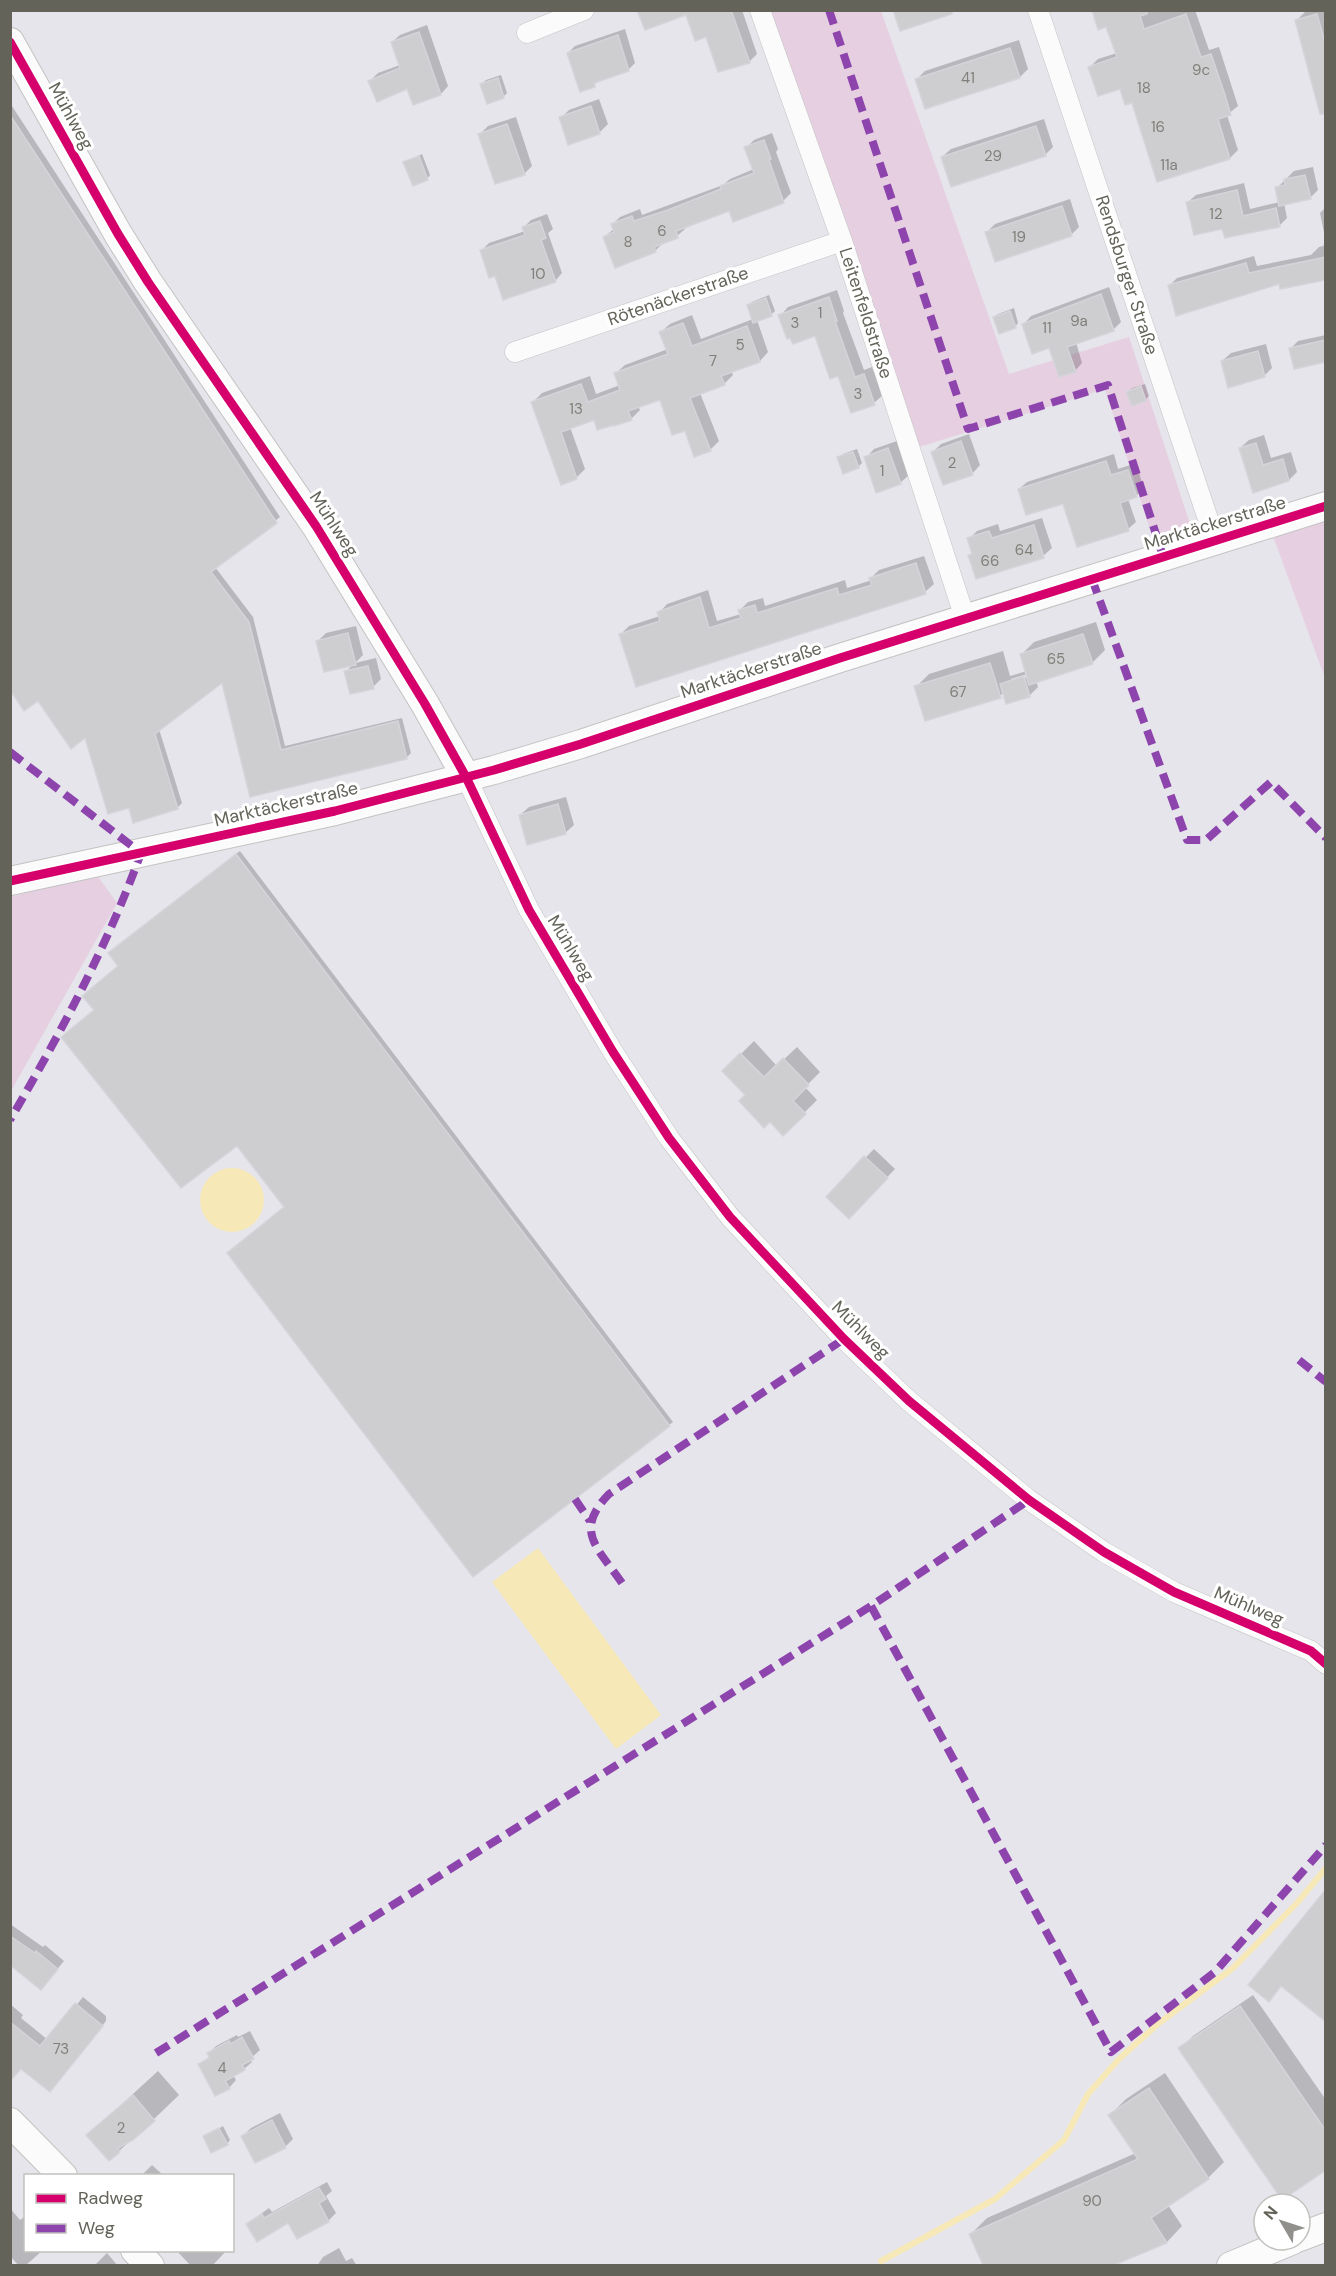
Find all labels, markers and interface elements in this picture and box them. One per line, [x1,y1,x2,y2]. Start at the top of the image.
house number: 9c [1192,60,1210,80]
house number: 41 [961,68,975,88]
street label: Mühlweg [43,78,99,154]
house number: 18 [1137,78,1151,98]
house number: 16 [1151,117,1165,137]
house number: 29 [984,146,1002,166]
house number: 11a [1160,155,1178,175]
street label: Rendsburger Straße [1090,192,1164,358]
house number: 12 [1209,204,1223,224]
house number: 6 [657,221,667,241]
house number: 19 [1012,227,1026,247]
house number: 8 [623,232,633,252]
street label: Leitenfeldstraße [834,244,898,382]
street label: Rötenäckerstraße [604,261,752,331]
house number: 10 [531,264,545,284]
house number: 1 [818,303,822,323]
house number: 9a [1070,311,1088,331]
house number: 3 [791,313,799,333]
house number: 11 [1042,318,1052,338]
house number: 5 [735,335,745,355]
house number: 7 [709,351,717,371]
house number: 3 [854,384,862,404]
house number: 13 [569,399,583,419]
house number: 2 [948,453,956,473]
house number: 1 [880,461,884,481]
street label: Mühlweg [304,487,364,561]
street label: Marktäckerstraße [1141,490,1289,556]
house number: 64 [1015,540,1033,560]
house number: 66 [981,551,999,571]
street label: Marktäckerstraße [677,636,825,704]
house number: 65 [1047,649,1065,669]
house number: 67 [949,682,967,702]
street label: Marktäckerstraße [212,776,360,832]
street label: Mühlweg [542,910,600,986]
street label: Mühlweg [827,1296,895,1364]
street label: Mühlweg [1211,1581,1287,1631]
house number: 73 [53,2039,69,2059]
house number: 4 [217,2058,227,2078]
house number: 2 [117,2118,125,2138]
legend [24,2174,234,2252]
text: Radweg [78,2186,143,2210]
house number: 90 [1082,2191,1102,2211]
north arrow [1252,2192,1312,2252]
text: N [1259,2202,1283,2224]
text: Weg [78,2216,115,2240]

